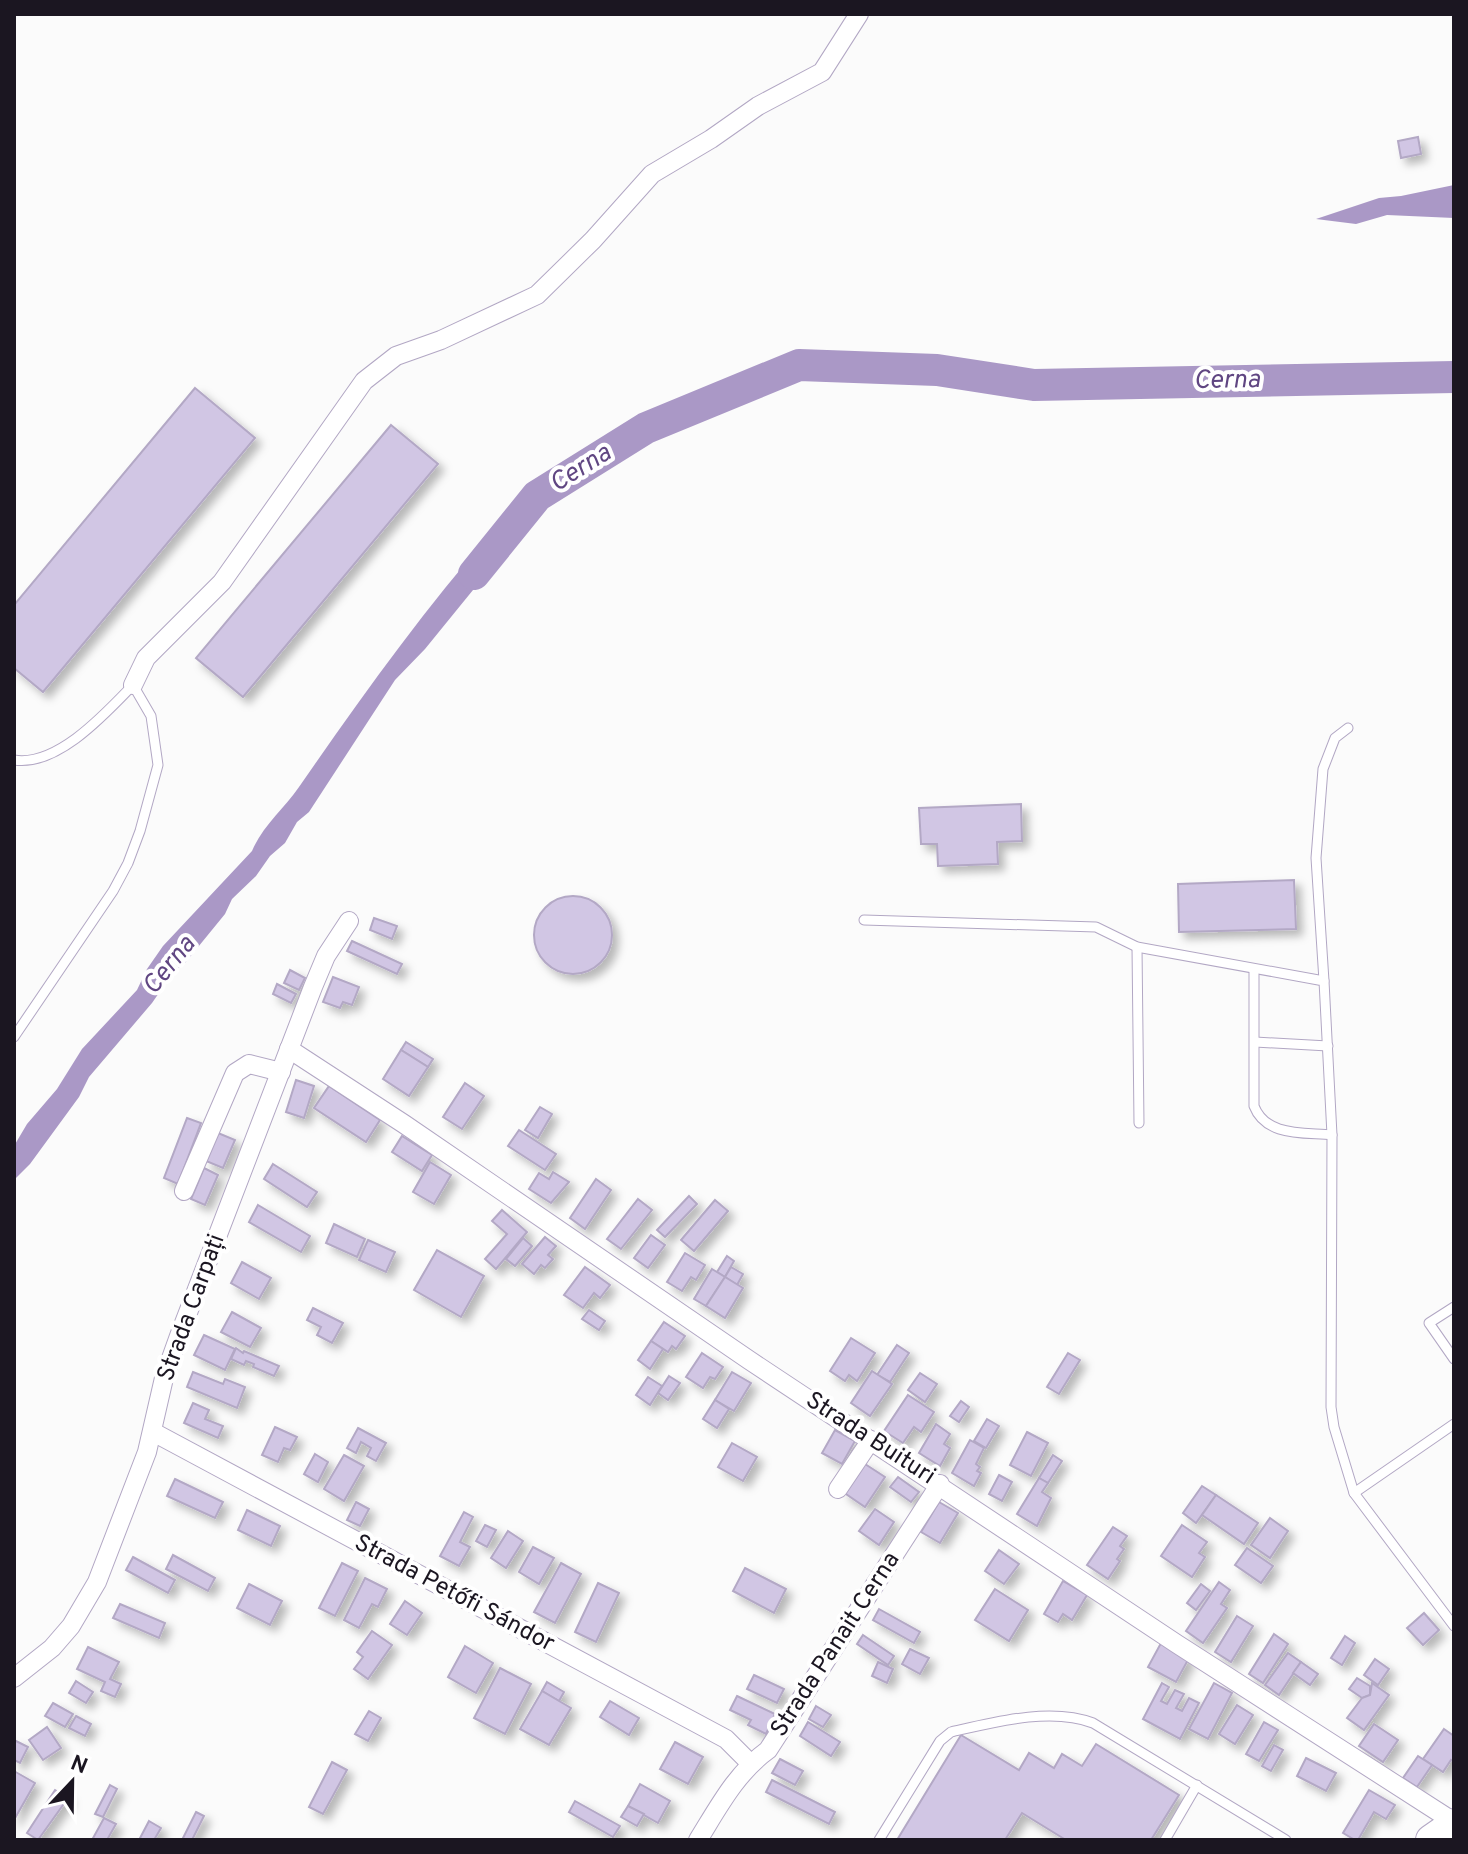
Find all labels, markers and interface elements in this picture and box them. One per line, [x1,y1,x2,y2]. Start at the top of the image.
water label: Cerna [1193,364,1261,398]
water label: Cerna [544,437,618,501]
water label: Cerna [136,929,204,1002]
street label: Strada Carpați [152,1230,232,1386]
street label: Strada Buituri [799,1386,941,1492]
street label: Strada Petőfi Sándor [349,1529,559,1659]
street label: Strada Panait Cerna [765,1547,907,1743]
north arrow [32,1742,112,1822]
text: N [66,1750,91,1781]

